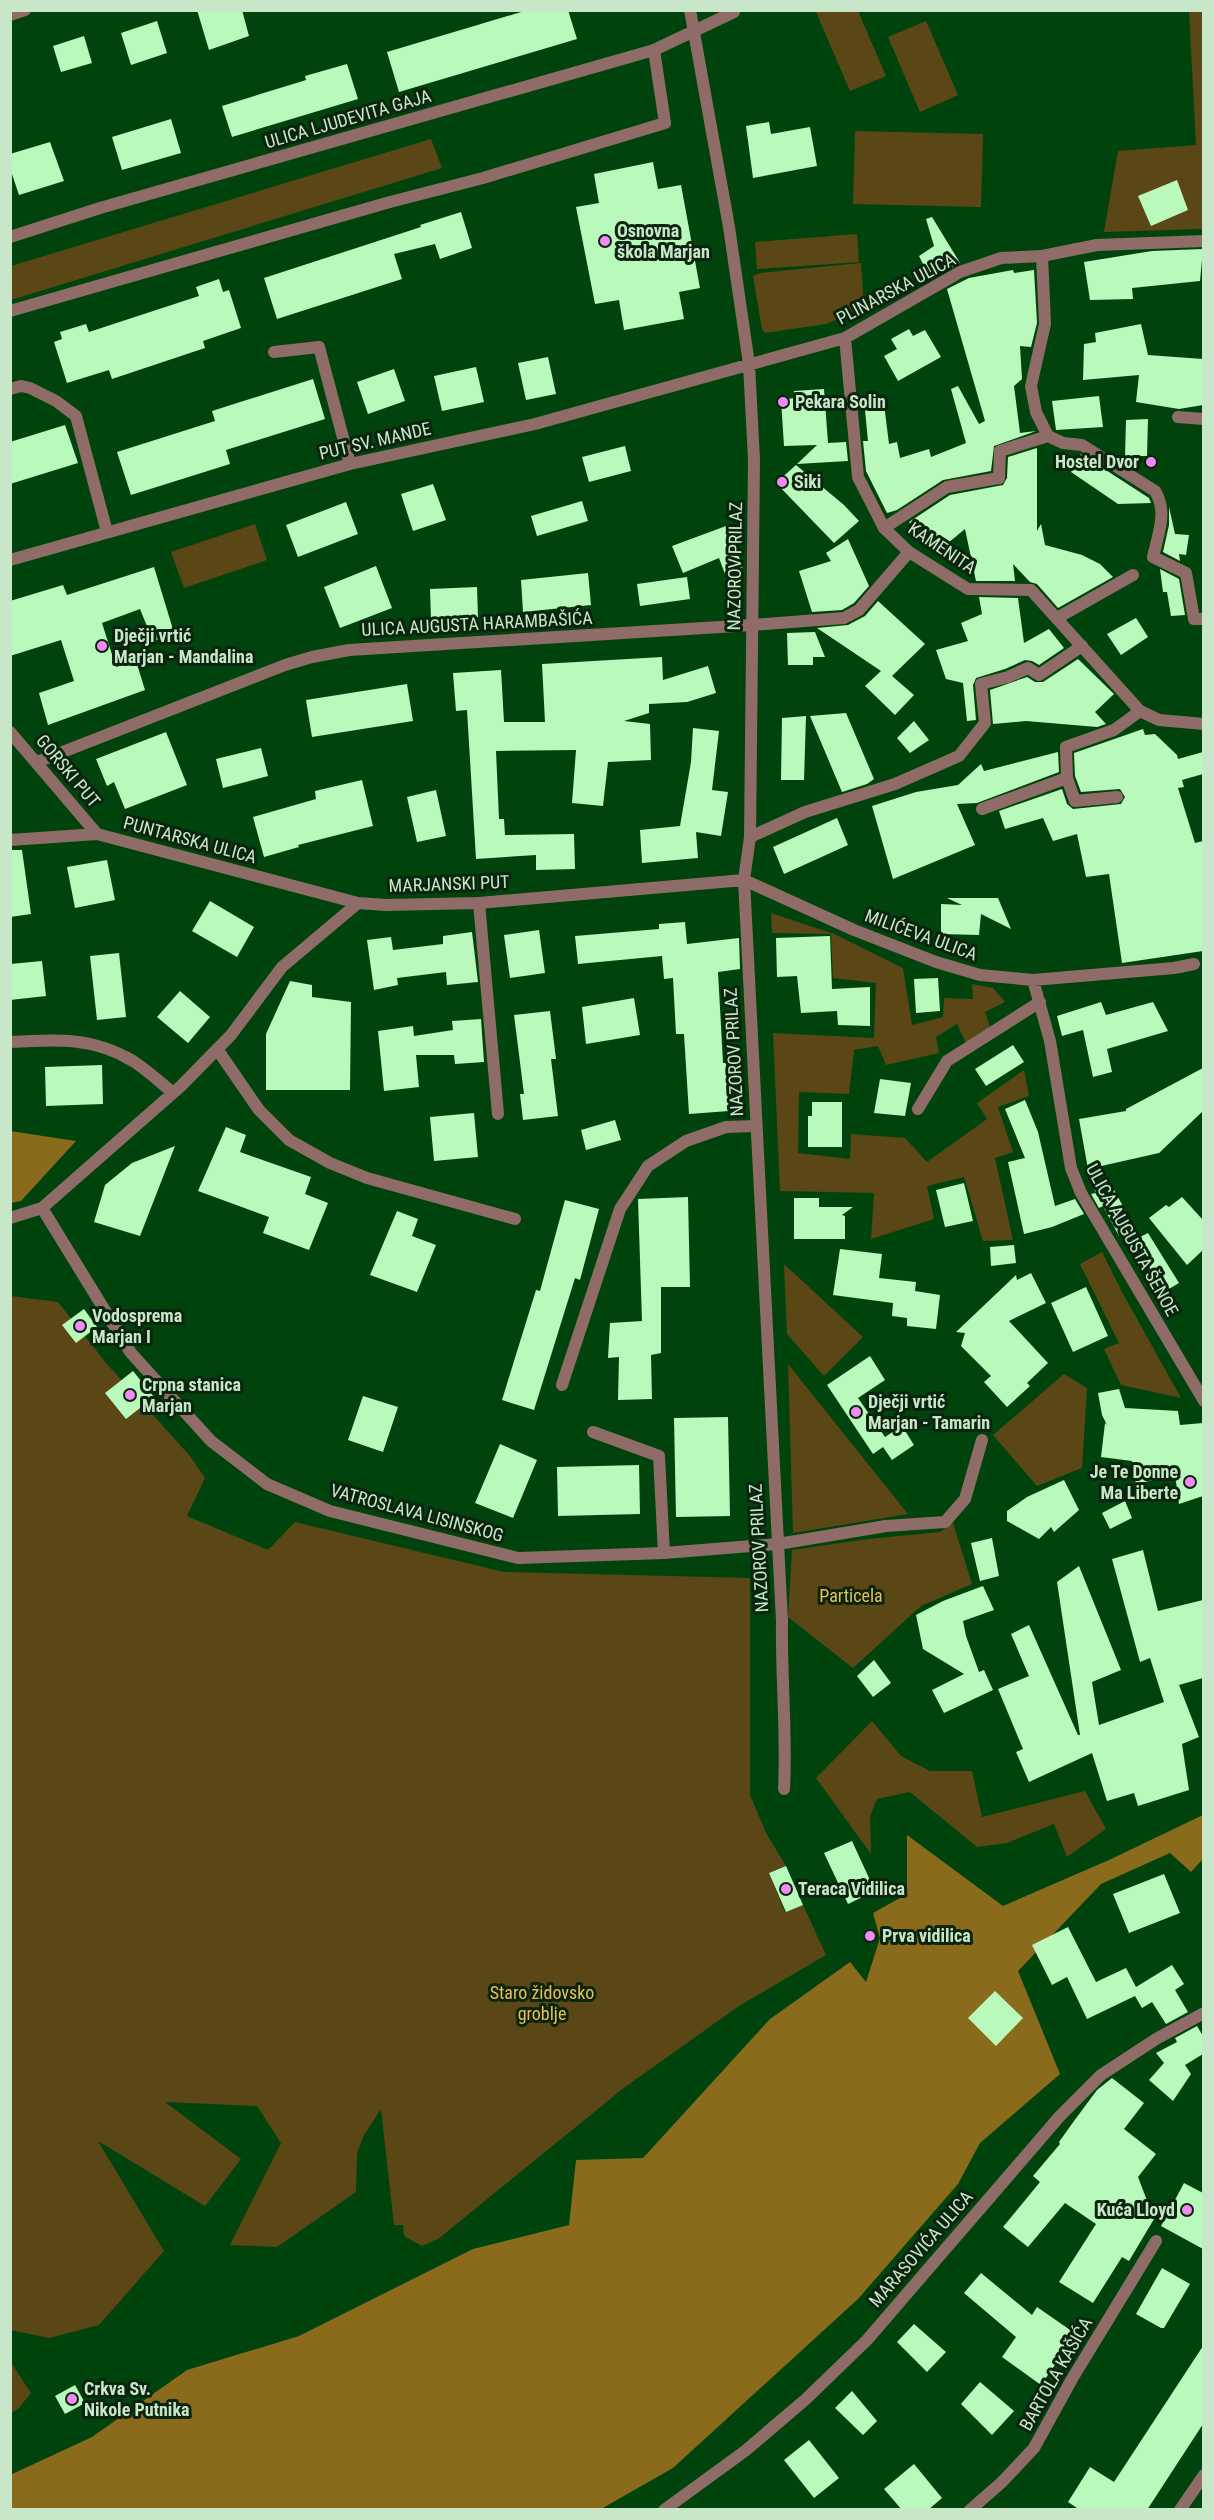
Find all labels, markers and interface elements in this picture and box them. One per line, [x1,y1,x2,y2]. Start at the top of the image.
street label: ULICA LJUDEVITA GAJA [262,85,434,152]
place label: Osnovna škola Marjan [617,220,710,262]
marker: Osnovna škola Marjan [598,234,612,248]
street label: PLINARSKA ULICA [833,248,959,329]
place label: Pekara Solin [795,391,886,412]
marker: Pekara Solin [776,395,790,409]
street label: PUT SV. MANDE [317,417,433,464]
place label: Hostel Dvor [1055,451,1139,472]
marker: Hostel Dvor [1144,455,1158,469]
place label: Siki [794,471,821,492]
marker: Siki [775,475,789,489]
street label: NAZOROV PRILAZ [723,501,746,630]
street label: KAMENITA [904,517,981,578]
street label: ULICA AUGUSTA HARAMBAŠIĆA [361,607,594,640]
place label: Dječji vrtić Marjan - Mandalina [114,625,253,667]
marker: Dječji vrtić Marjan - Mandalina [95,639,109,653]
street label: GORSKI PUT [32,730,105,811]
street label: PUNTARSKA ULICA [121,812,260,868]
street label: MARJANSKI PUT [388,871,510,896]
street label: MILIĆEVA ULICA [862,904,981,965]
street label: NAZOROV PRILAZ [720,987,747,1117]
street label: ULICA AUGUSTA ŠENOE [1082,1160,1183,1320]
place label: Vodosprema Marjan I [92,1305,182,1347]
marker: Vodosprema Marjan I [73,1319,87,1333]
place label: Crpna stanica Marjan [142,1374,241,1416]
marker: Crpna stanica Marjan [123,1388,137,1402]
place label: Dječji vrtić Marjan - Tamarin [868,1391,990,1433]
marker: Dječji vrtić Marjan - Tamarin [849,1405,863,1419]
place label: Je Te Donne Ma Liberte [1090,1461,1178,1503]
marker: Je Te Donne Ma Liberte [1183,1475,1197,1489]
street label: VATROSLAVA LISINSKOG [328,1479,506,1546]
street label: NAZOROV PRILAZ [745,1483,772,1613]
park label: Particela [819,1585,883,1606]
place label: Teraca Vidilica [798,1878,905,1899]
marker: Teraca Vidilica [779,1882,793,1896]
place label: Prva vidilica [882,1925,971,1946]
marker: Prva vidilica [863,1929,877,1943]
park label: Staro židovsko groblje [490,1982,594,2024]
street label: MARASOVIĆA ULICA [864,2186,977,2311]
place label: Kuća Lloyd [1097,2199,1175,2220]
marker: Kuća Lloyd [1180,2203,1194,2217]
street label: BARTOLA KAŠIĆA [1015,2313,1097,2434]
place label: Crkva Sv. Nikole Putnika [84,2378,190,2420]
marker: Crkva Sv. Nikole Putnika [65,2392,79,2406]

